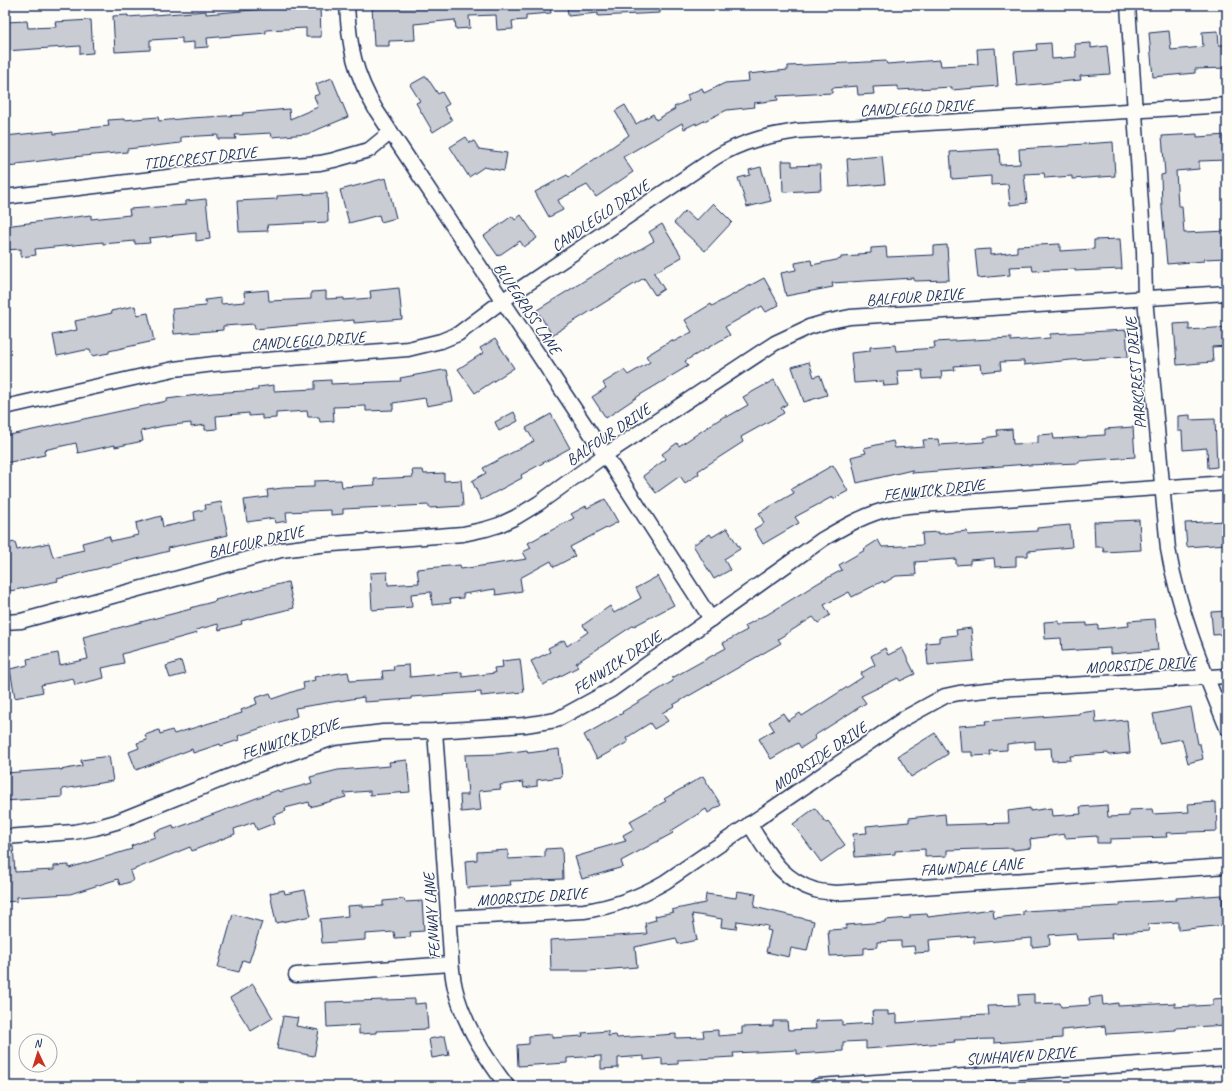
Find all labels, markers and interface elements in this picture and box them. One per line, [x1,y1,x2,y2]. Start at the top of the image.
street label: CANDLEGLO DRIVE [859,95,977,121]
street label: TIDECREST DRIVE [142,142,260,174]
street label: CANDLEGLO DRIVE [548,174,655,256]
street label: BLUEGRASS LANE [489,259,566,360]
street label: BALFOUR DRIVE [866,283,967,310]
street label: PARKCREST DRIVE [1121,314,1151,430]
street label: CANDLEGLO DRIVE [250,327,368,355]
street label: BALFOUR DRIVE [562,398,656,470]
street label: FENWICK DRIVE [882,474,988,505]
street label: BALFOUR DRIVE [206,521,308,563]
street label: FENWICK DRIVE [569,625,668,699]
street label: MOORSIDE DRIVE [1085,652,1199,678]
street label: FENWICK DRIVE [239,713,344,764]
street label: MOORSIDE DRIVE [768,716,873,796]
street label: FAWNDALE LANE [920,853,1027,881]
street label: FENWAY LANE [419,870,445,960]
street label: MOORSIDE DRIVE [476,883,590,911]
north arrow [18,1033,58,1073]
text: N [33,1036,43,1050]
street label: SUNHAVEN DRIVE [965,1042,1079,1070]

